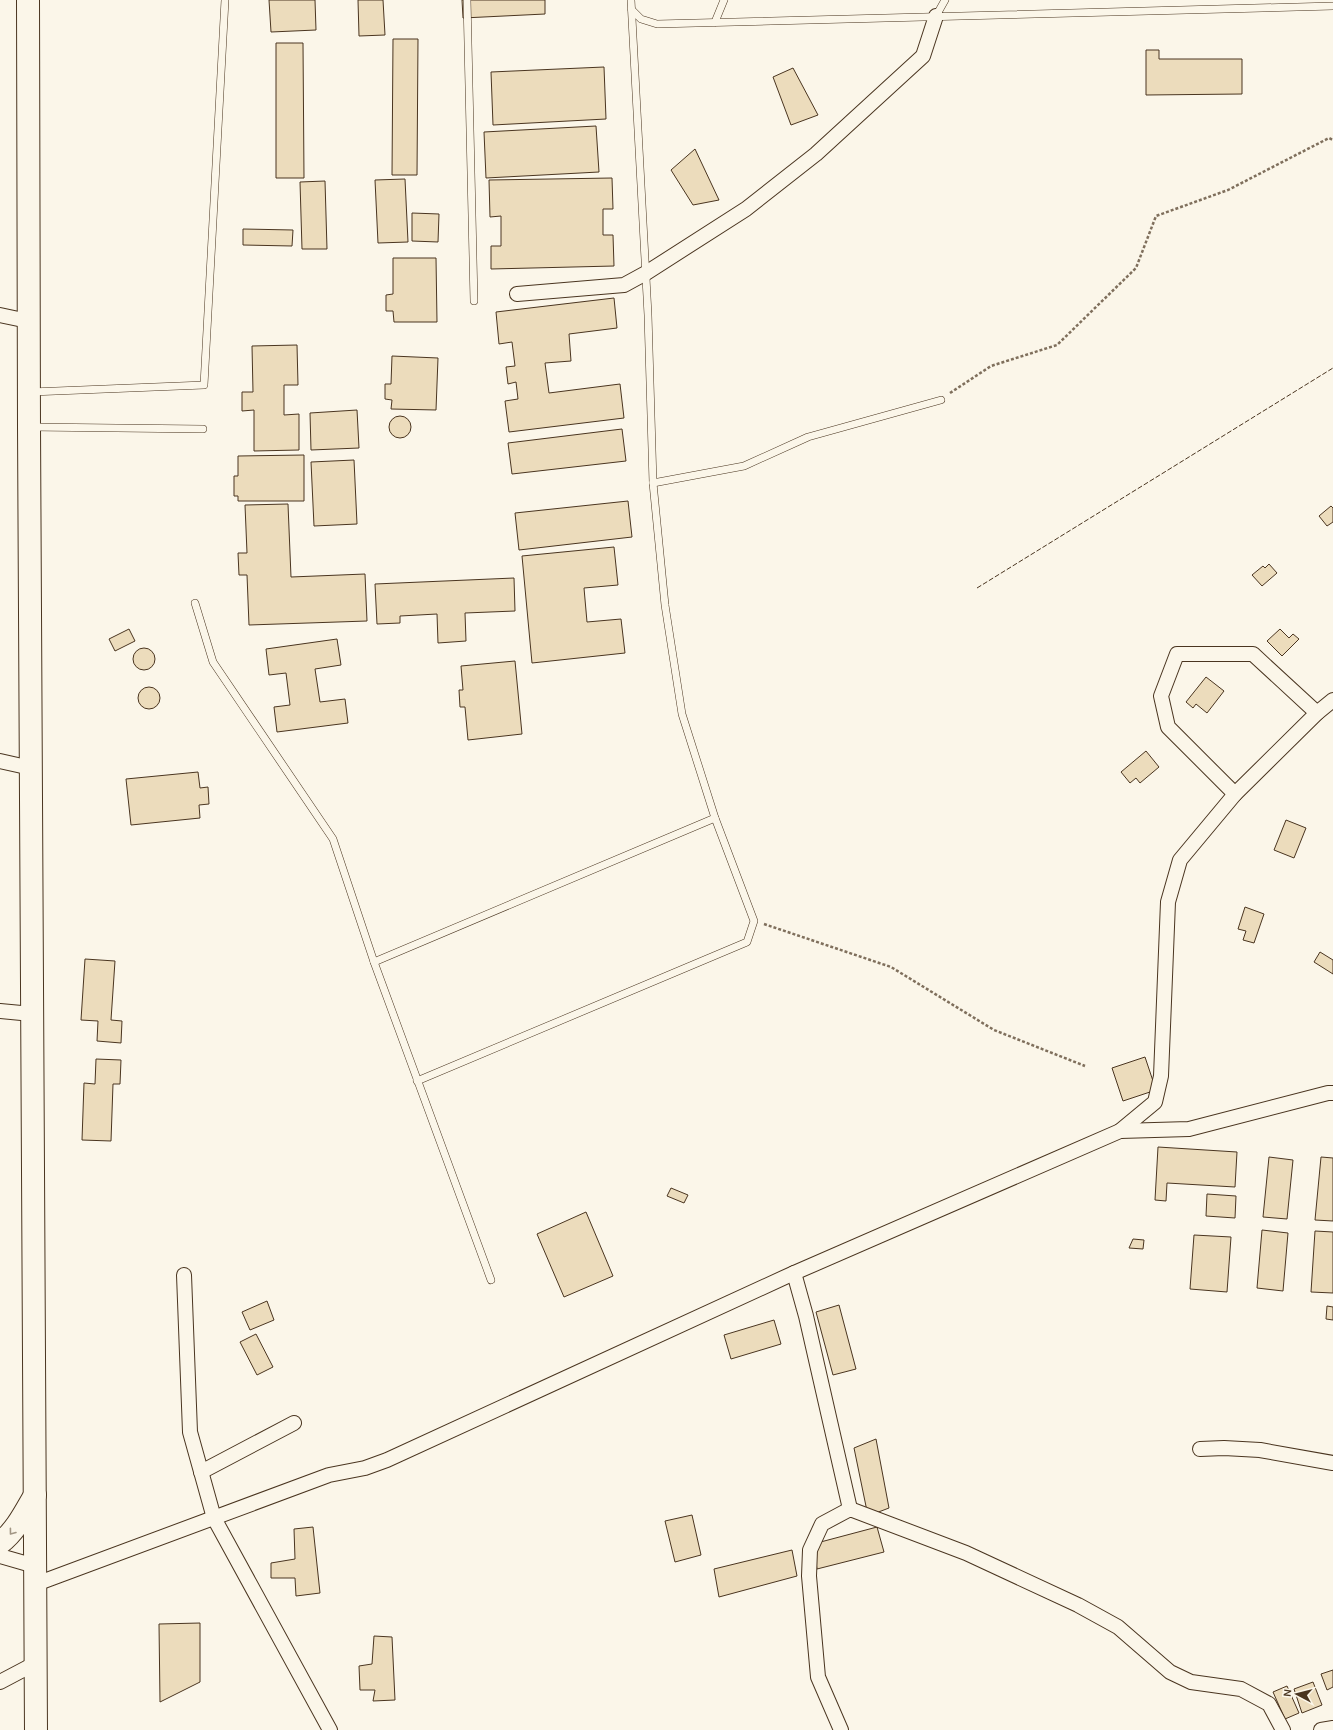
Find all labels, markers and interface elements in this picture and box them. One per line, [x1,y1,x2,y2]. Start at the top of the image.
one-way arrow [10,1527,17,1534]
north arrow [1277,1674,1317,1714]
text: N [1281,1688,1295,1698]

